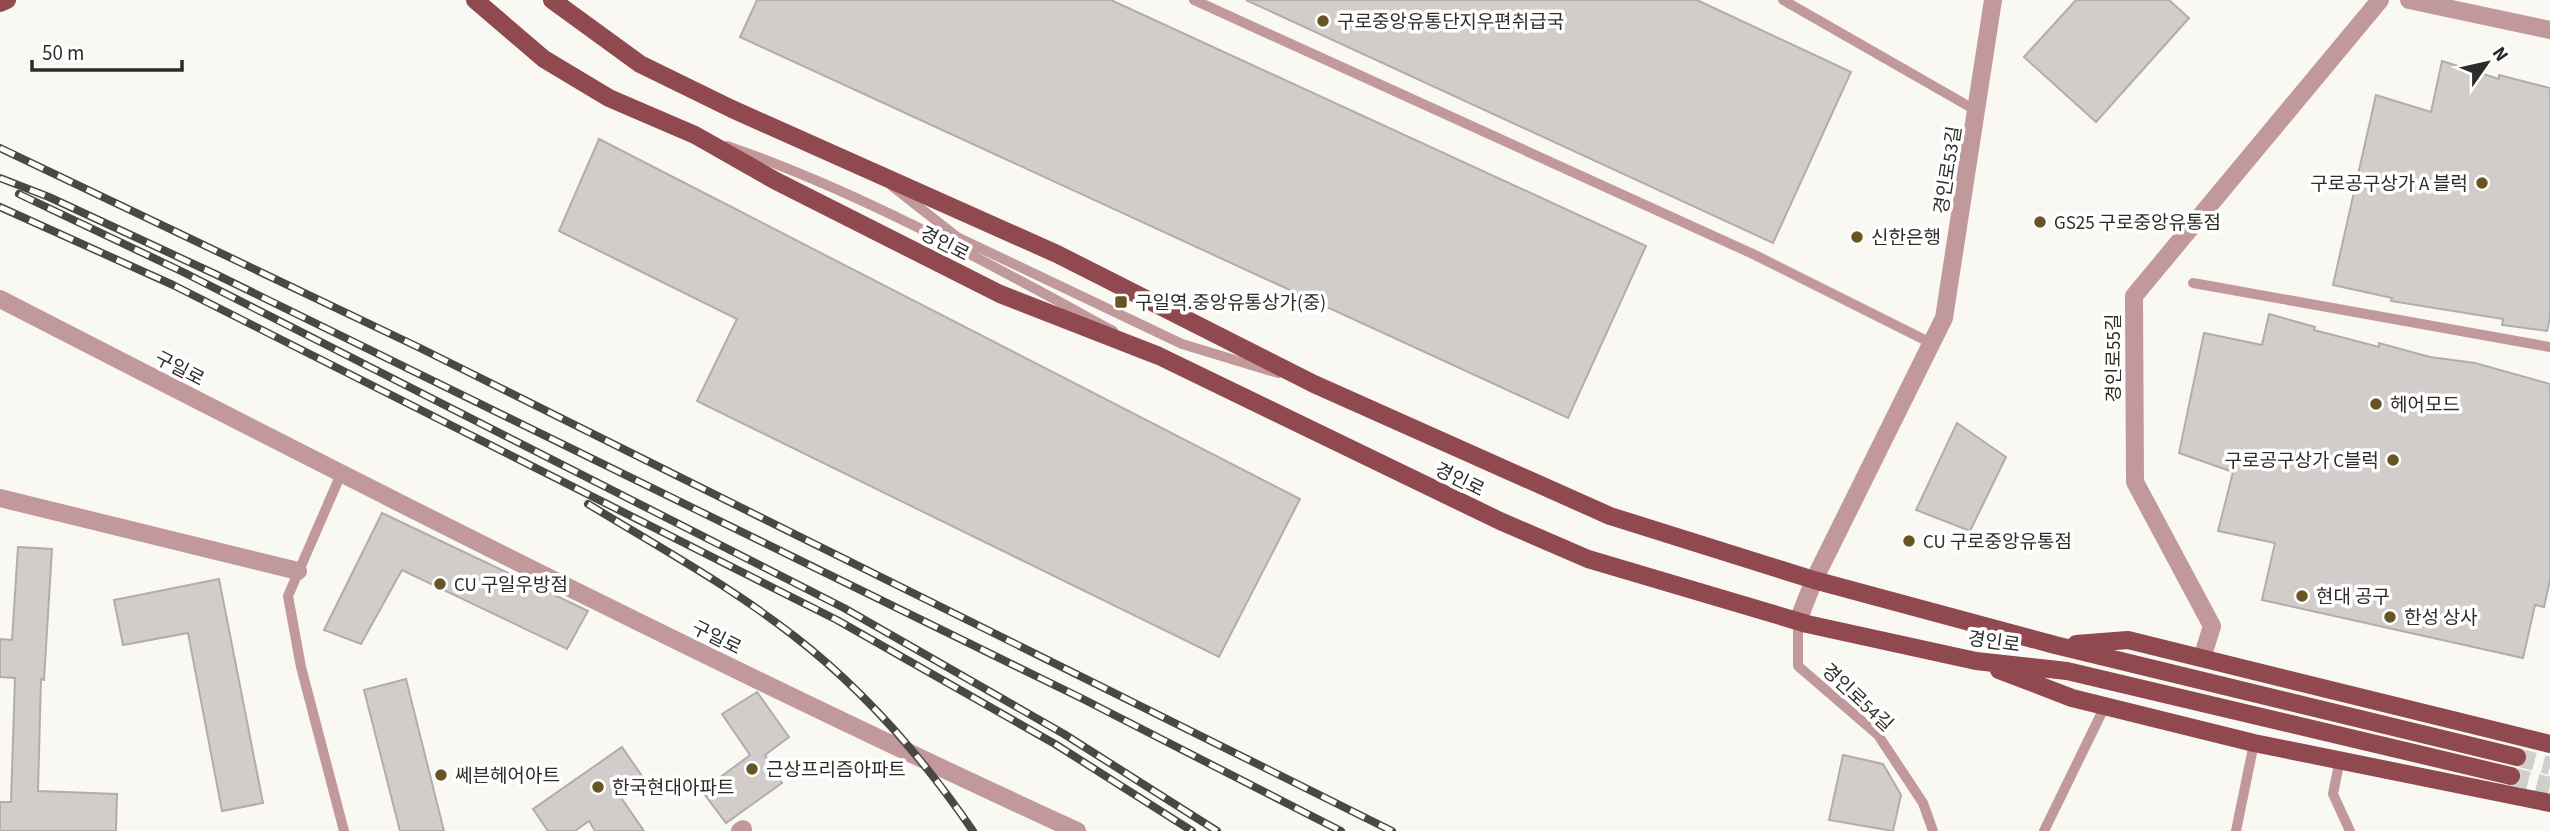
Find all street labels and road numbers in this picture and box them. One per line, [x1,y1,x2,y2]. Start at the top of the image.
street label: 경인로53길 [1928,124,1969,216]
street label: 경인로 [915,220,974,268]
street label: 경인로55길 [2101,314,2128,402]
street label: 구일로 [150,345,209,393]
street label: 경인로 [1430,457,1489,504]
street label: 구일로 [687,615,746,662]
street label: 경인로 [1966,625,2022,660]
street label: 경인로54길 [1815,658,1899,738]

